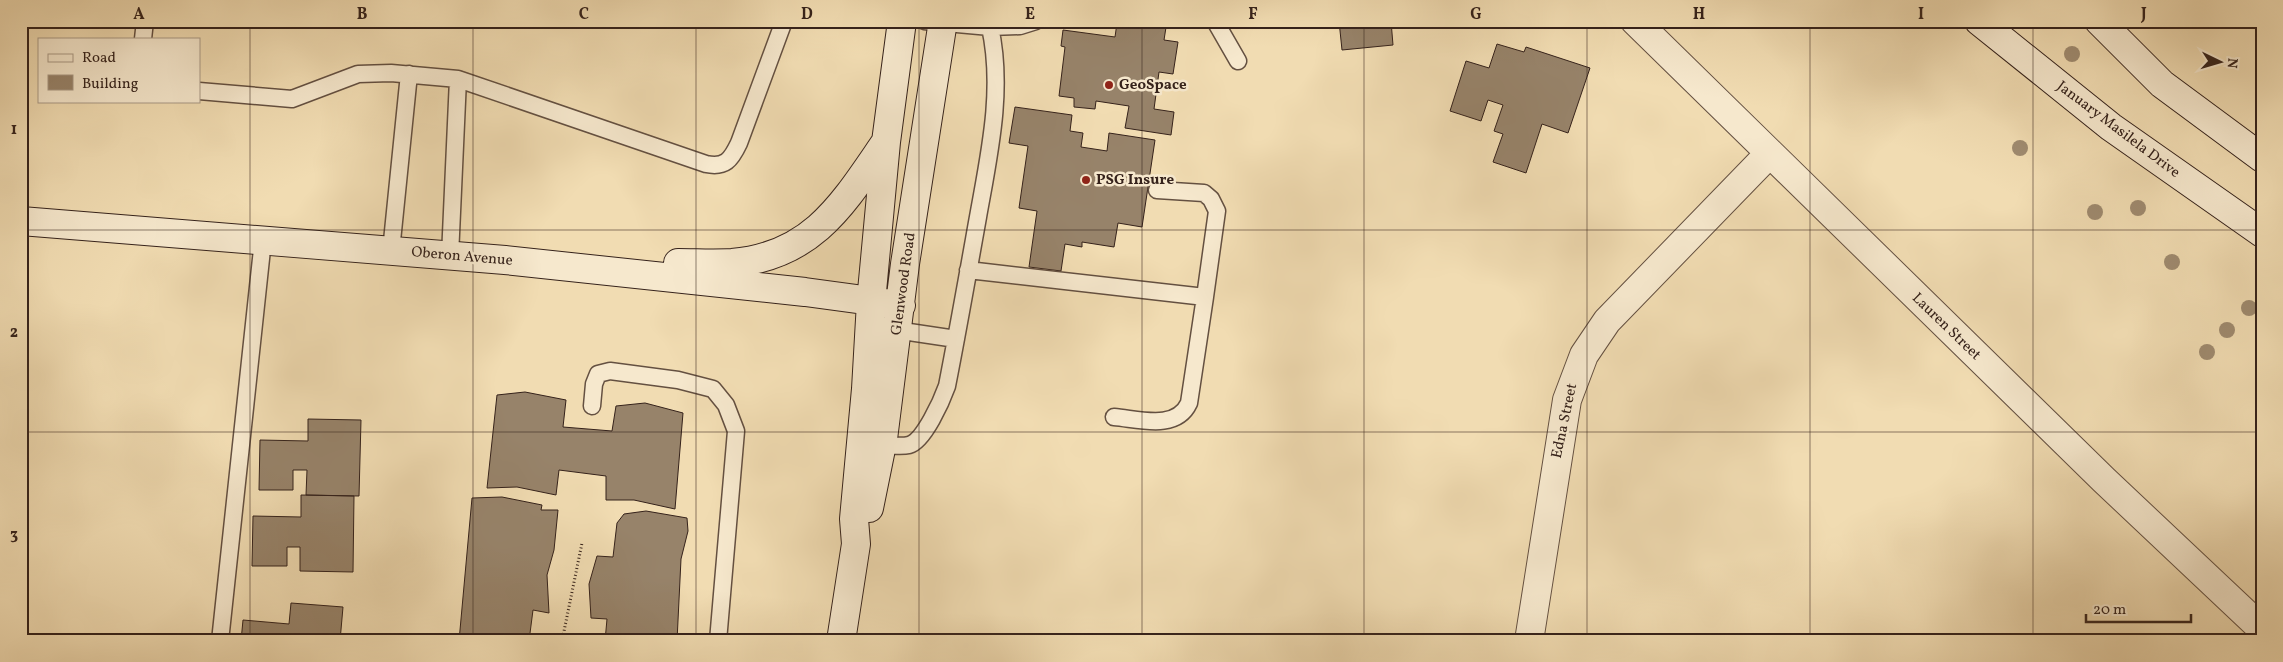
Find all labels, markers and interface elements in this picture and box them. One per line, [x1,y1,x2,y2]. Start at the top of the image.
text: A [133,4,145,26]
text: B [357,4,368,26]
text: C [579,4,589,26]
text: D [801,4,813,26]
text: E [1025,4,1035,26]
text: F [1248,4,1258,26]
text: G [1470,4,1482,26]
text: H [1693,4,1705,26]
text: I [1918,4,1924,26]
text: J [2140,4,2147,26]
legend [38,38,200,102]
north arrow [2196,38,2246,88]
text: Road [82,48,116,69]
text: N [2222,57,2241,69]
text: Building [82,74,139,95]
place label: GeoSpace [1119,75,1187,96]
street label: January Masilela Drive [2052,77,2184,183]
marker: GeoSpace [1103,79,1115,91]
text: 1 [11,119,17,141]
place label: PSG Insure [1096,170,1174,191]
marker: PSG Insure [1080,174,1092,186]
street label: Glenwood Road [886,231,922,337]
street label: Oberon Avenue [410,242,514,272]
street label: Lauren Street [1907,289,1985,365]
text: 2 [10,322,18,344]
street label: Edna Street [1547,382,1583,460]
text: 3 [10,524,18,546]
scale bar [2086,592,2190,624]
text: 20 m [2093,600,2126,621]

